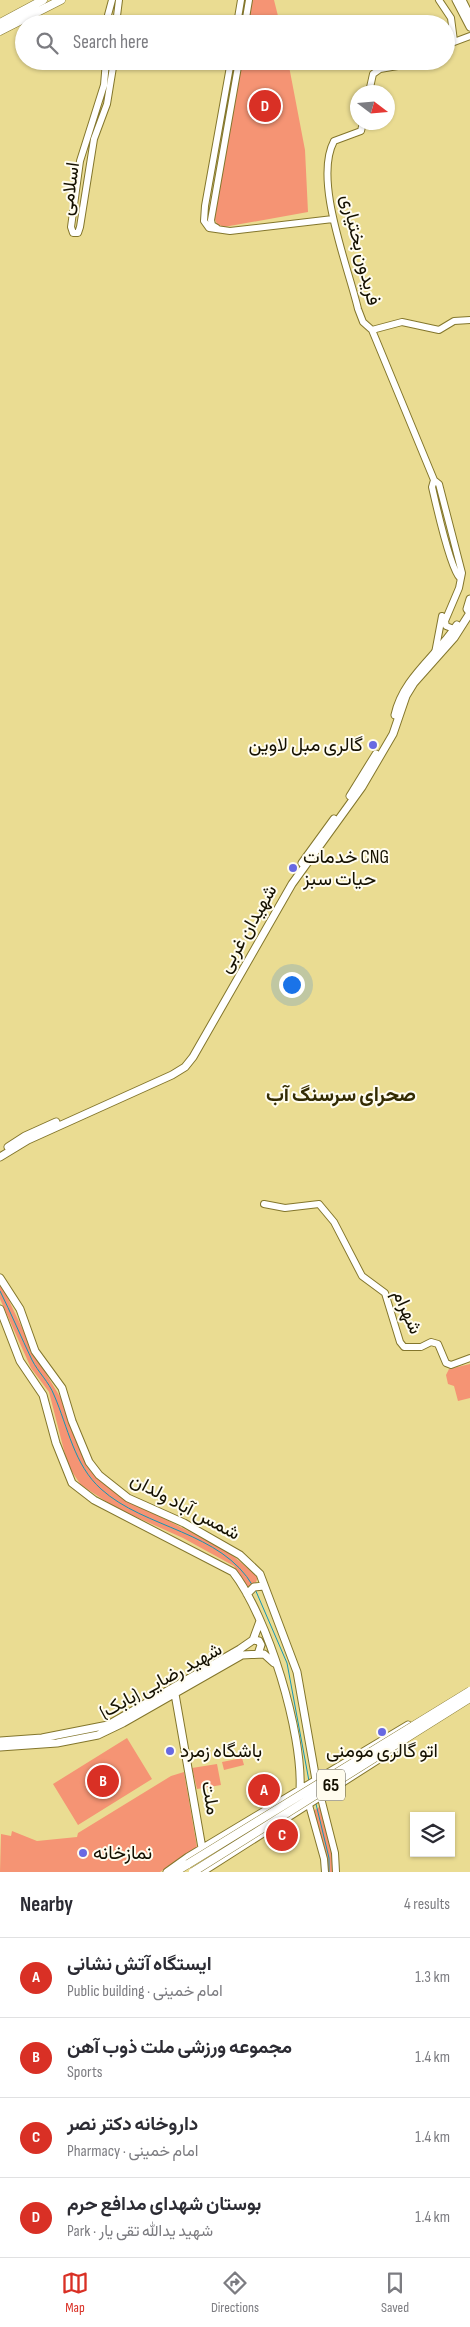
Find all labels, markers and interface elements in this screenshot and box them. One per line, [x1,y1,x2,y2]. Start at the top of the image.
search box [15,15,455,70]
icon: search [33,29,61,57]
text: Search here [73,31,149,54]
north arrow [350,85,395,130]
pin: D [249,87,281,125]
street label: اسلامی [55,161,85,217]
street label: فریدون بختیاری [335,192,385,308]
place label: گالری مبل لاوین [248,734,363,757]
marker: گالری مبل لاوین [367,739,379,751]
place label: خدمات CNG حیات سبز [302,846,389,891]
marker: خدمات CNG حیات سبز [287,862,299,874]
street label: شهیدان غربی [213,881,283,977]
your location [279,972,305,998]
district label: صحرای سرسنگ آب [266,1083,416,1107]
street label: شهرام [387,1286,427,1338]
street label: شمس آباد ولدان [126,1468,244,1546]
street label: شهید رضایی (بابک) [96,1638,226,1724]
marker: اتو گالری مومنی [376,1726,388,1738]
place label: باشگاه زمرد [180,1740,262,1763]
place label: اتو گالری مومنی [326,1740,438,1763]
marker: باشگاه زمرد [164,1745,176,1757]
pin: B [87,1762,119,1800]
road number: 65 [317,1770,345,1800]
pin: A [248,1771,280,1809]
street label: ملت [196,1779,224,1817]
map controls [410,1812,455,1857]
button: layers [410,1812,455,1857]
pin: C [266,1816,298,1854]
place label: نمازخانه [93,1842,152,1865]
marker: نمازخانه [77,1847,89,1859]
text: Nearby [20,1892,73,1917]
text: 4 results [404,1895,450,1914]
text: ایستگاه آتش نشانی [67,1953,212,1976]
text: A [32,1968,40,1987]
text: 1.3 km [415,1968,450,1987]
text: Public building · امام خمینی [67,1982,223,2001]
text: مجموعه ورزشی ملت ذوب آهن [67,2036,292,2059]
text: B [32,2048,40,2067]
text: 1.4 km [415,2048,450,2067]
text: Sports [67,2063,102,2082]
text: داروخانه دکتر نصر [67,2113,198,2136]
text: C [32,2128,40,2147]
text: 1.4 km [415,2128,450,2147]
text: Pharmacy · امام خمینی [67,2142,199,2161]
text: بوستان شهدای مدافع حرم [67,2193,261,2216]
text: D [32,2208,40,2227]
text: 1.4 km [415,2208,450,2227]
text: Park · شهید یدالله تقی یار [67,2222,213,2241]
tab: Map [61,2269,89,2316]
tab: Directions [211,2269,259,2316]
tab: Saved [381,2269,409,2316]

